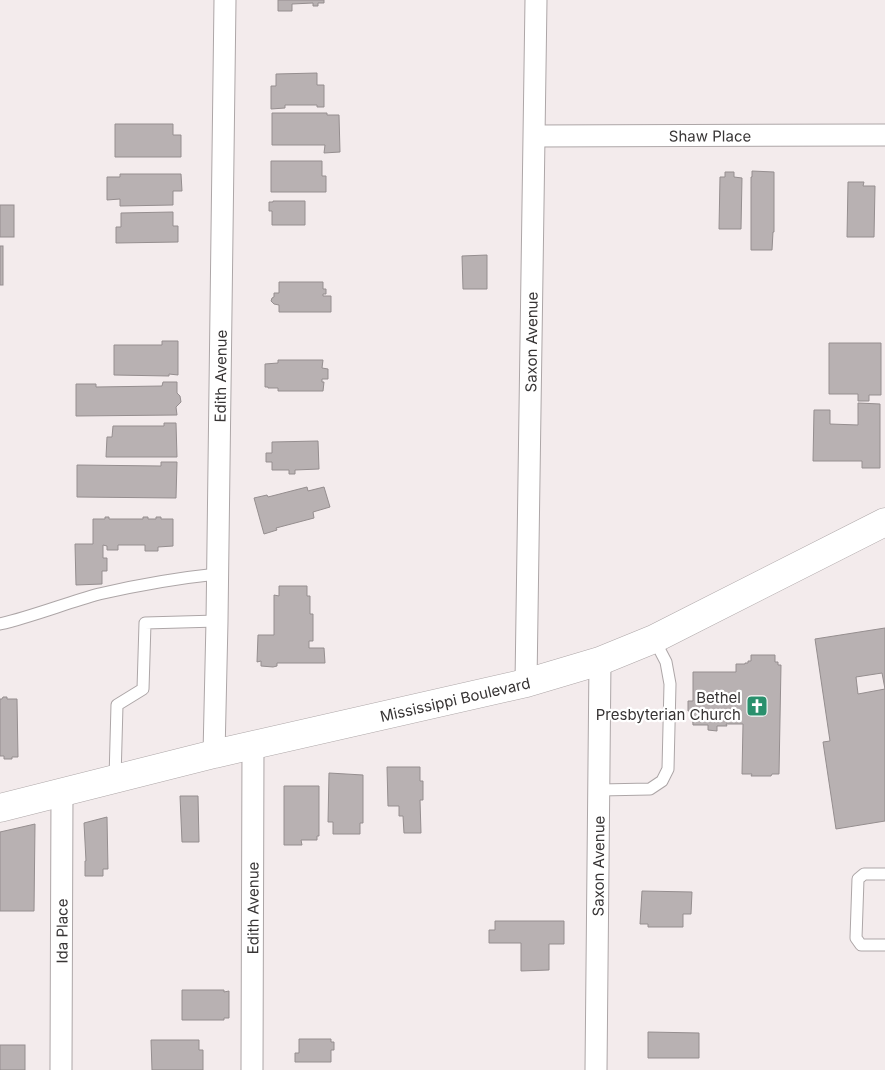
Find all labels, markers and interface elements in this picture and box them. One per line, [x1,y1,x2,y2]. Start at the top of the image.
street label: Shaw Place [669,126,751,145]
street label: Saxon Avenue [521,292,541,393]
street label: Edith Avenue [210,330,230,422]
street label: Mississippi Boulevard [378,673,532,725]
place label: Bethel Presbyterian Church [596,688,741,724]
church icon: Bethel Presbyterian Church [745,694,769,718]
street label: Saxon Avenue [588,816,608,916]
street label: Edith Avenue [243,862,262,954]
street label: Ida Place [52,899,71,963]

